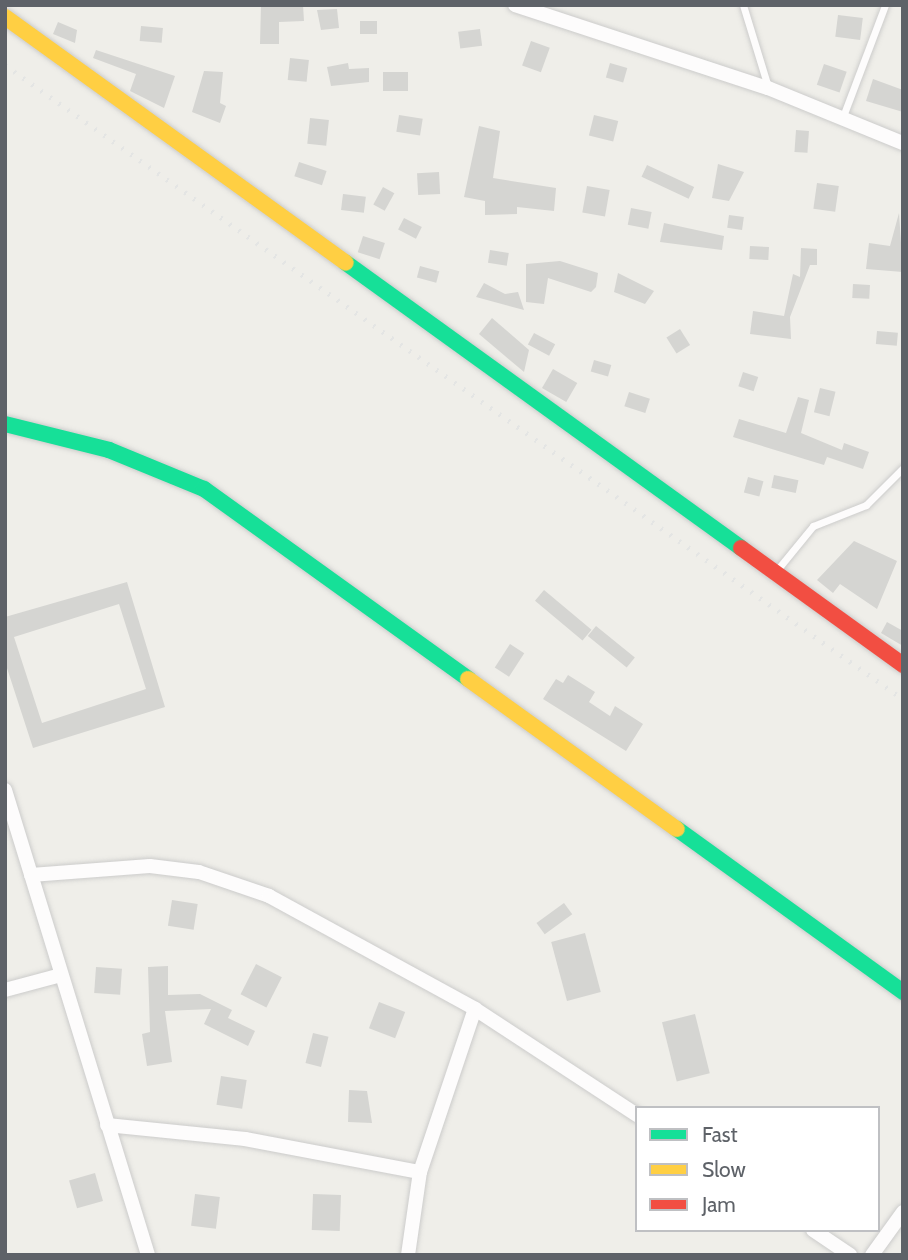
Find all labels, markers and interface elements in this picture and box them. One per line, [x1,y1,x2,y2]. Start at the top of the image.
legend [635,1106,880,1232]
text: Fast [702,1122,738,1147]
text: Slow [702,1157,746,1182]
text: Jam [702,1192,736,1217]

